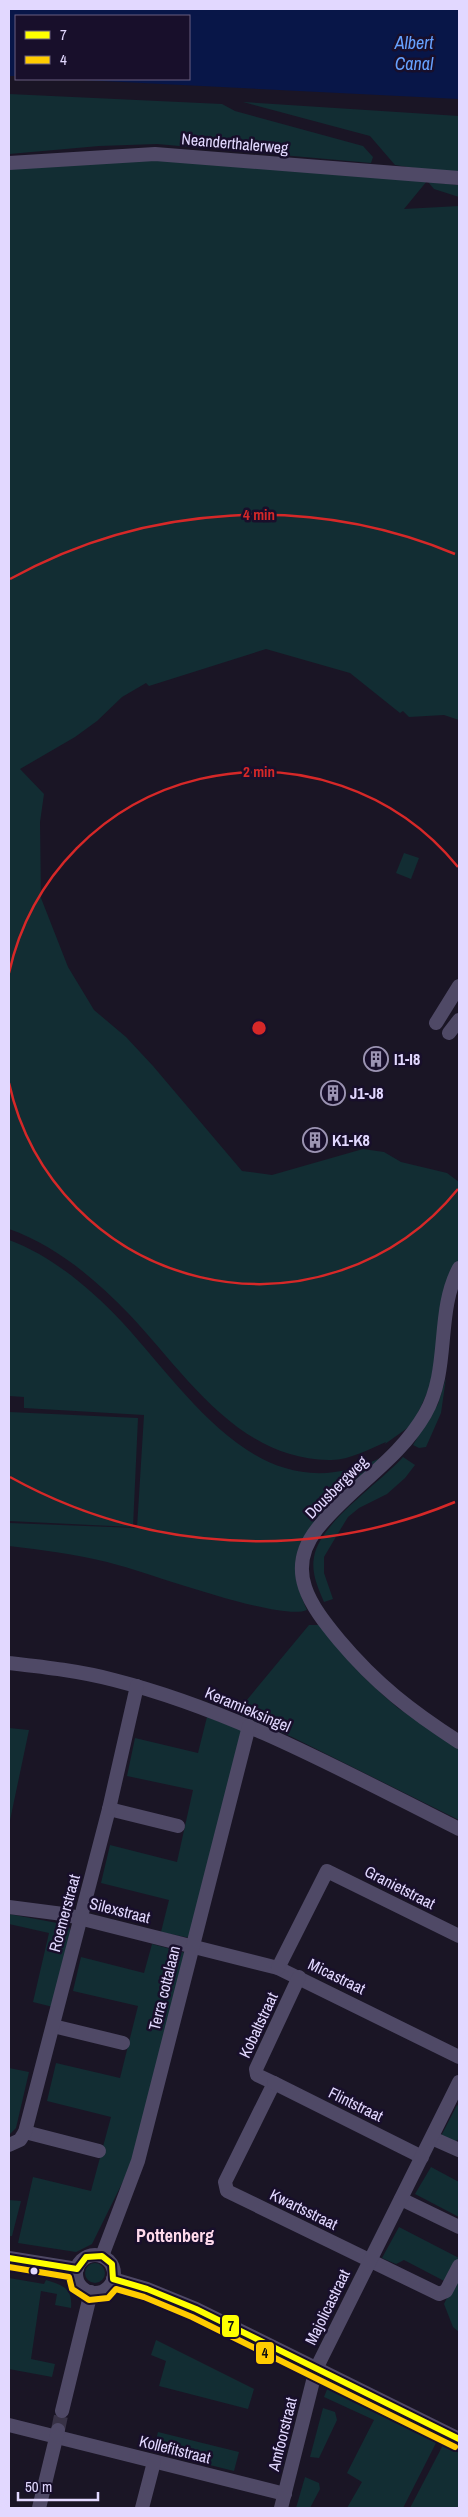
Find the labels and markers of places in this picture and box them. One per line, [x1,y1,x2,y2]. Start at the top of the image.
centre of rings [250,1019,268,1037]
building icon: I1-I8 [363,1046,389,1072]
place label: I1-I8 [394,1048,420,1070]
building icon: J1-J8 [320,1080,346,1106]
place label: J1-J8 [350,1082,384,1104]
building icon: K1-K8 [302,1127,328,1153]
place label: K1-K8 [332,1129,370,1151]
unlabelled marker [29,2266,39,2276]

